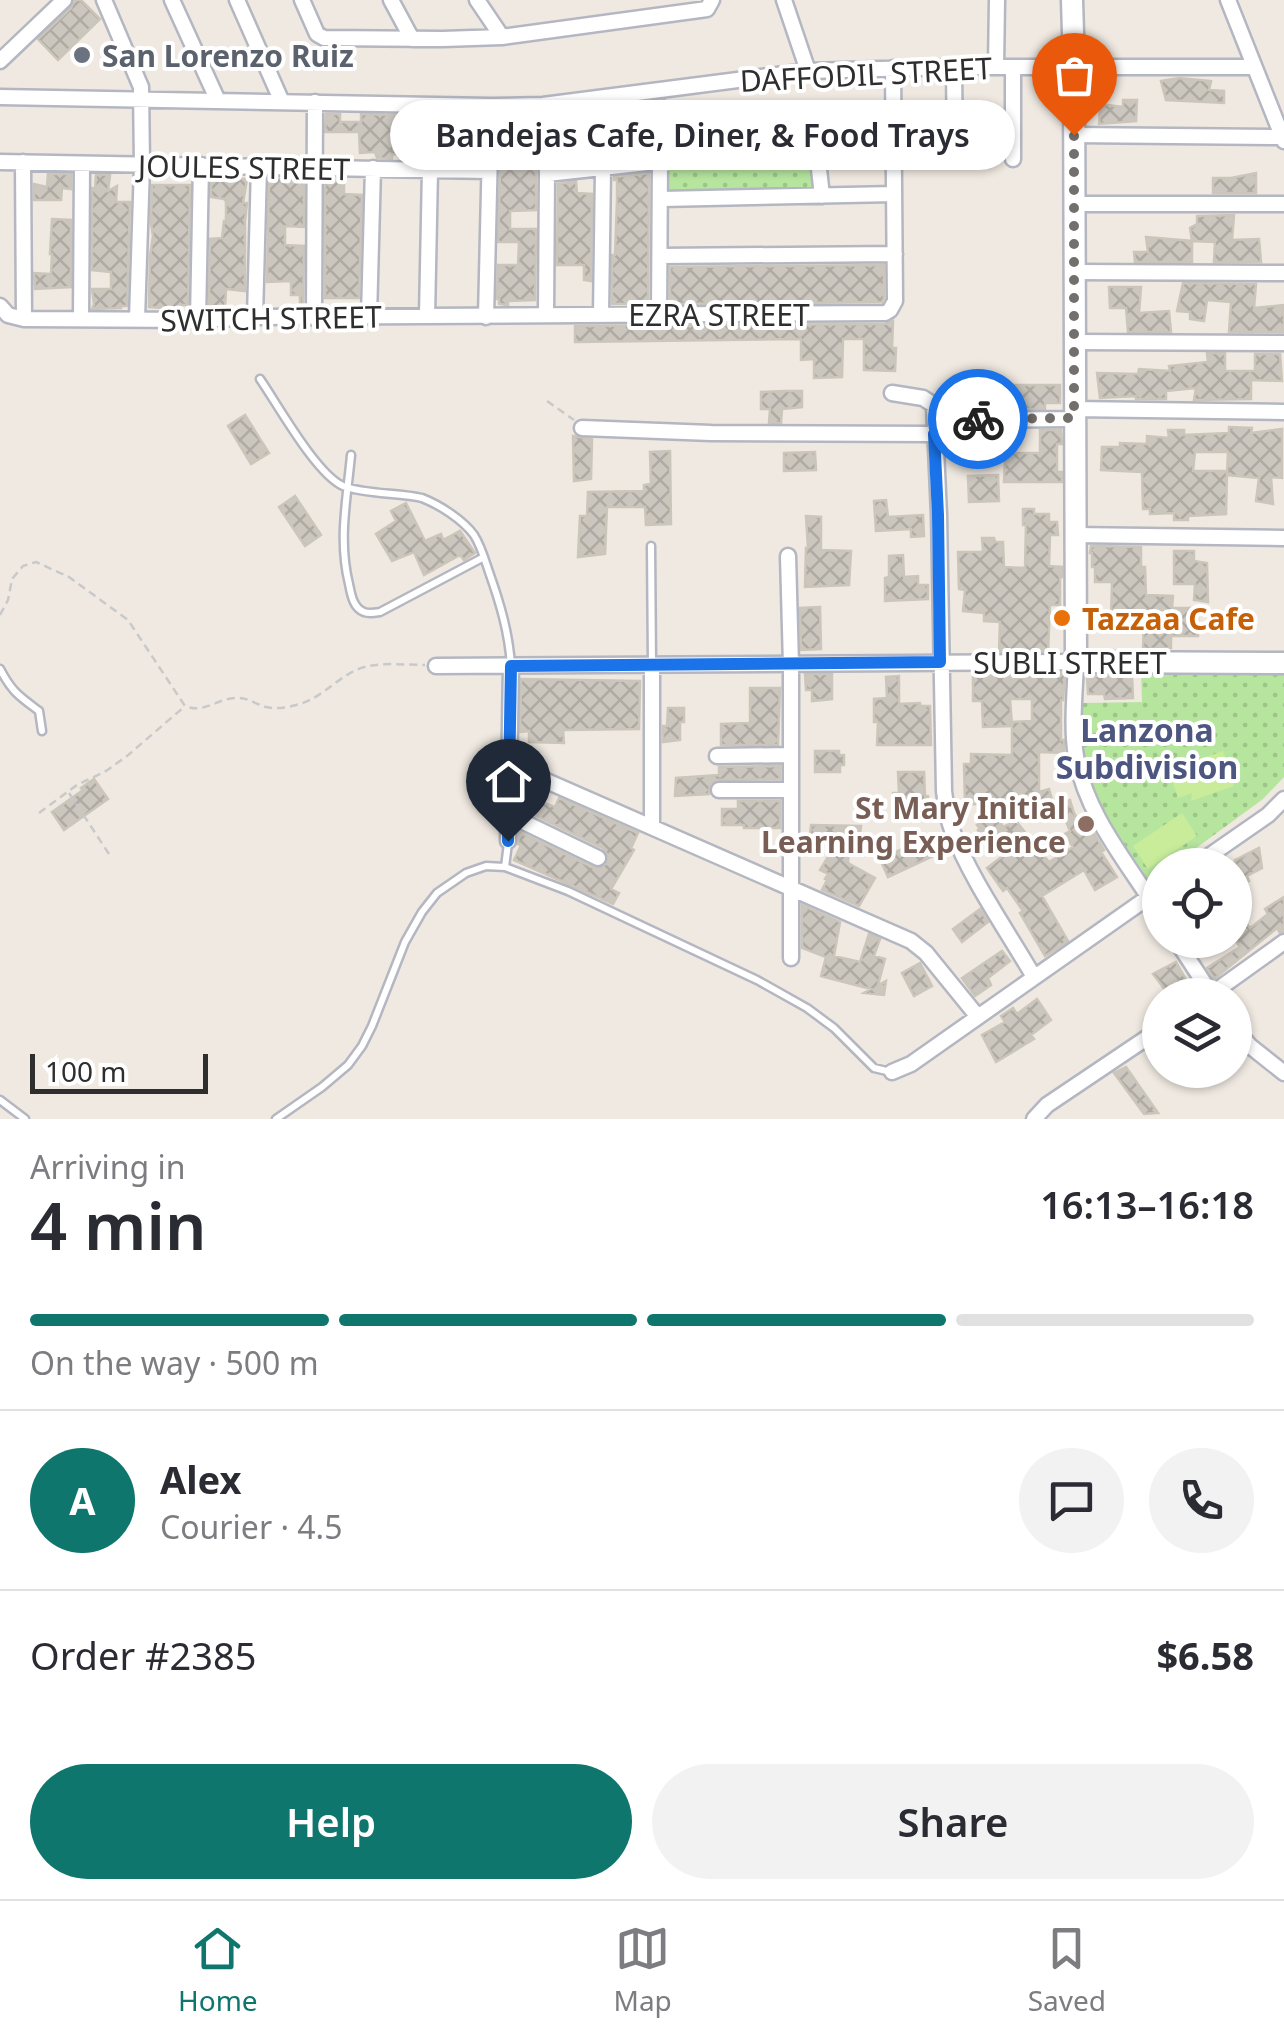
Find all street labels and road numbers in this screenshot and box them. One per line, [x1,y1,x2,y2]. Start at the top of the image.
street label: DAFFODIL STREET [739,47,993,101]
street label: JOULES STREET [135,145,351,189]
street label: EZRA STREET [628,294,810,335]
street label: SWITCH STREET [160,296,382,340]
street label: SUBLI STREET [973,642,1167,683]

